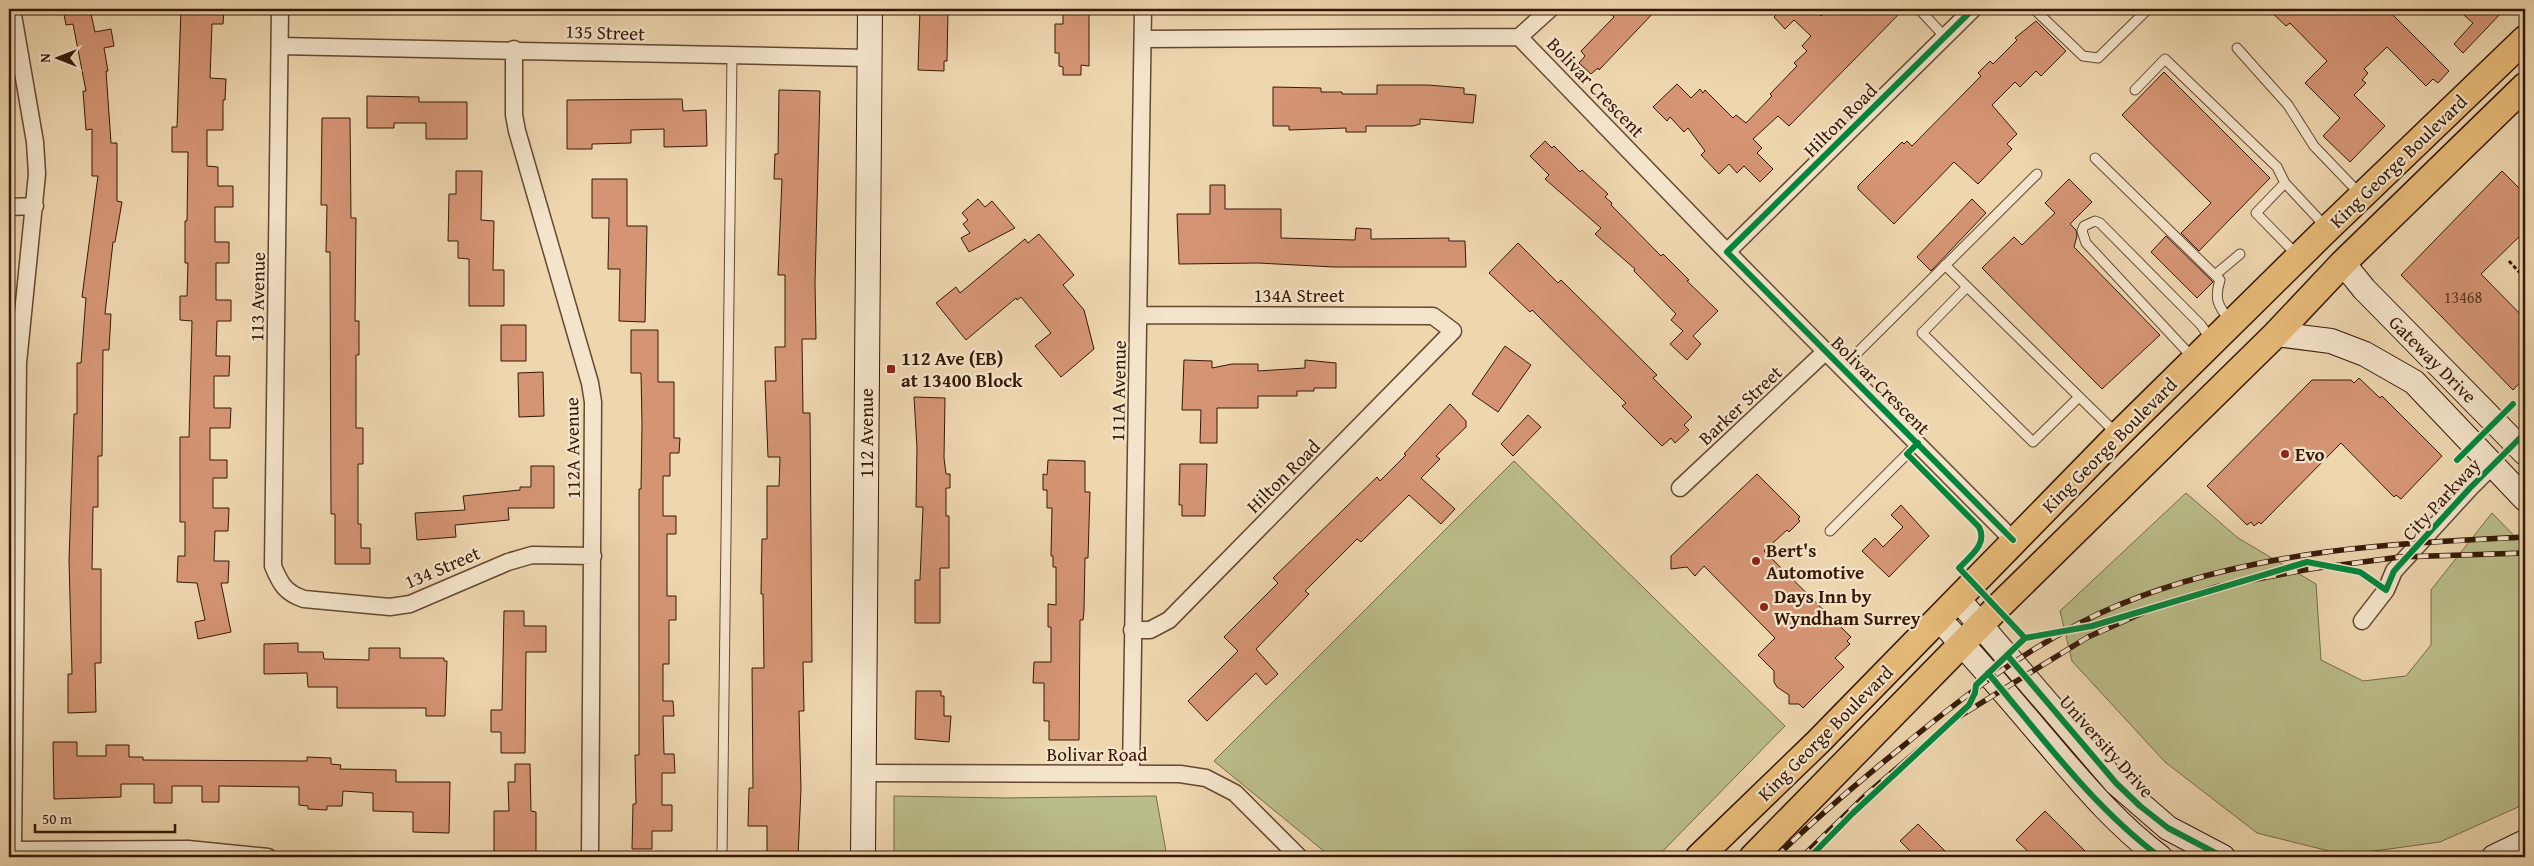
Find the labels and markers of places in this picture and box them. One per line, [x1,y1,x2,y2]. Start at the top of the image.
place label: 112 Ave (EB) at 13400 Block [901,344,1023,394]
marker: 112 Ave (EB) at 13400 Block [885,363,897,375]
place label: Evo [2295,440,2325,468]
marker: Evo [2279,448,2291,460]
place label: Bert's Automotive [1766,536,1864,586]
marker: Bert's Automotive [1750,555,1762,567]
place label: Days Inn by Wyndham Surrey [1774,582,1921,632]
marker: Days Inn by Wyndham Surrey [1758,601,1770,613]

